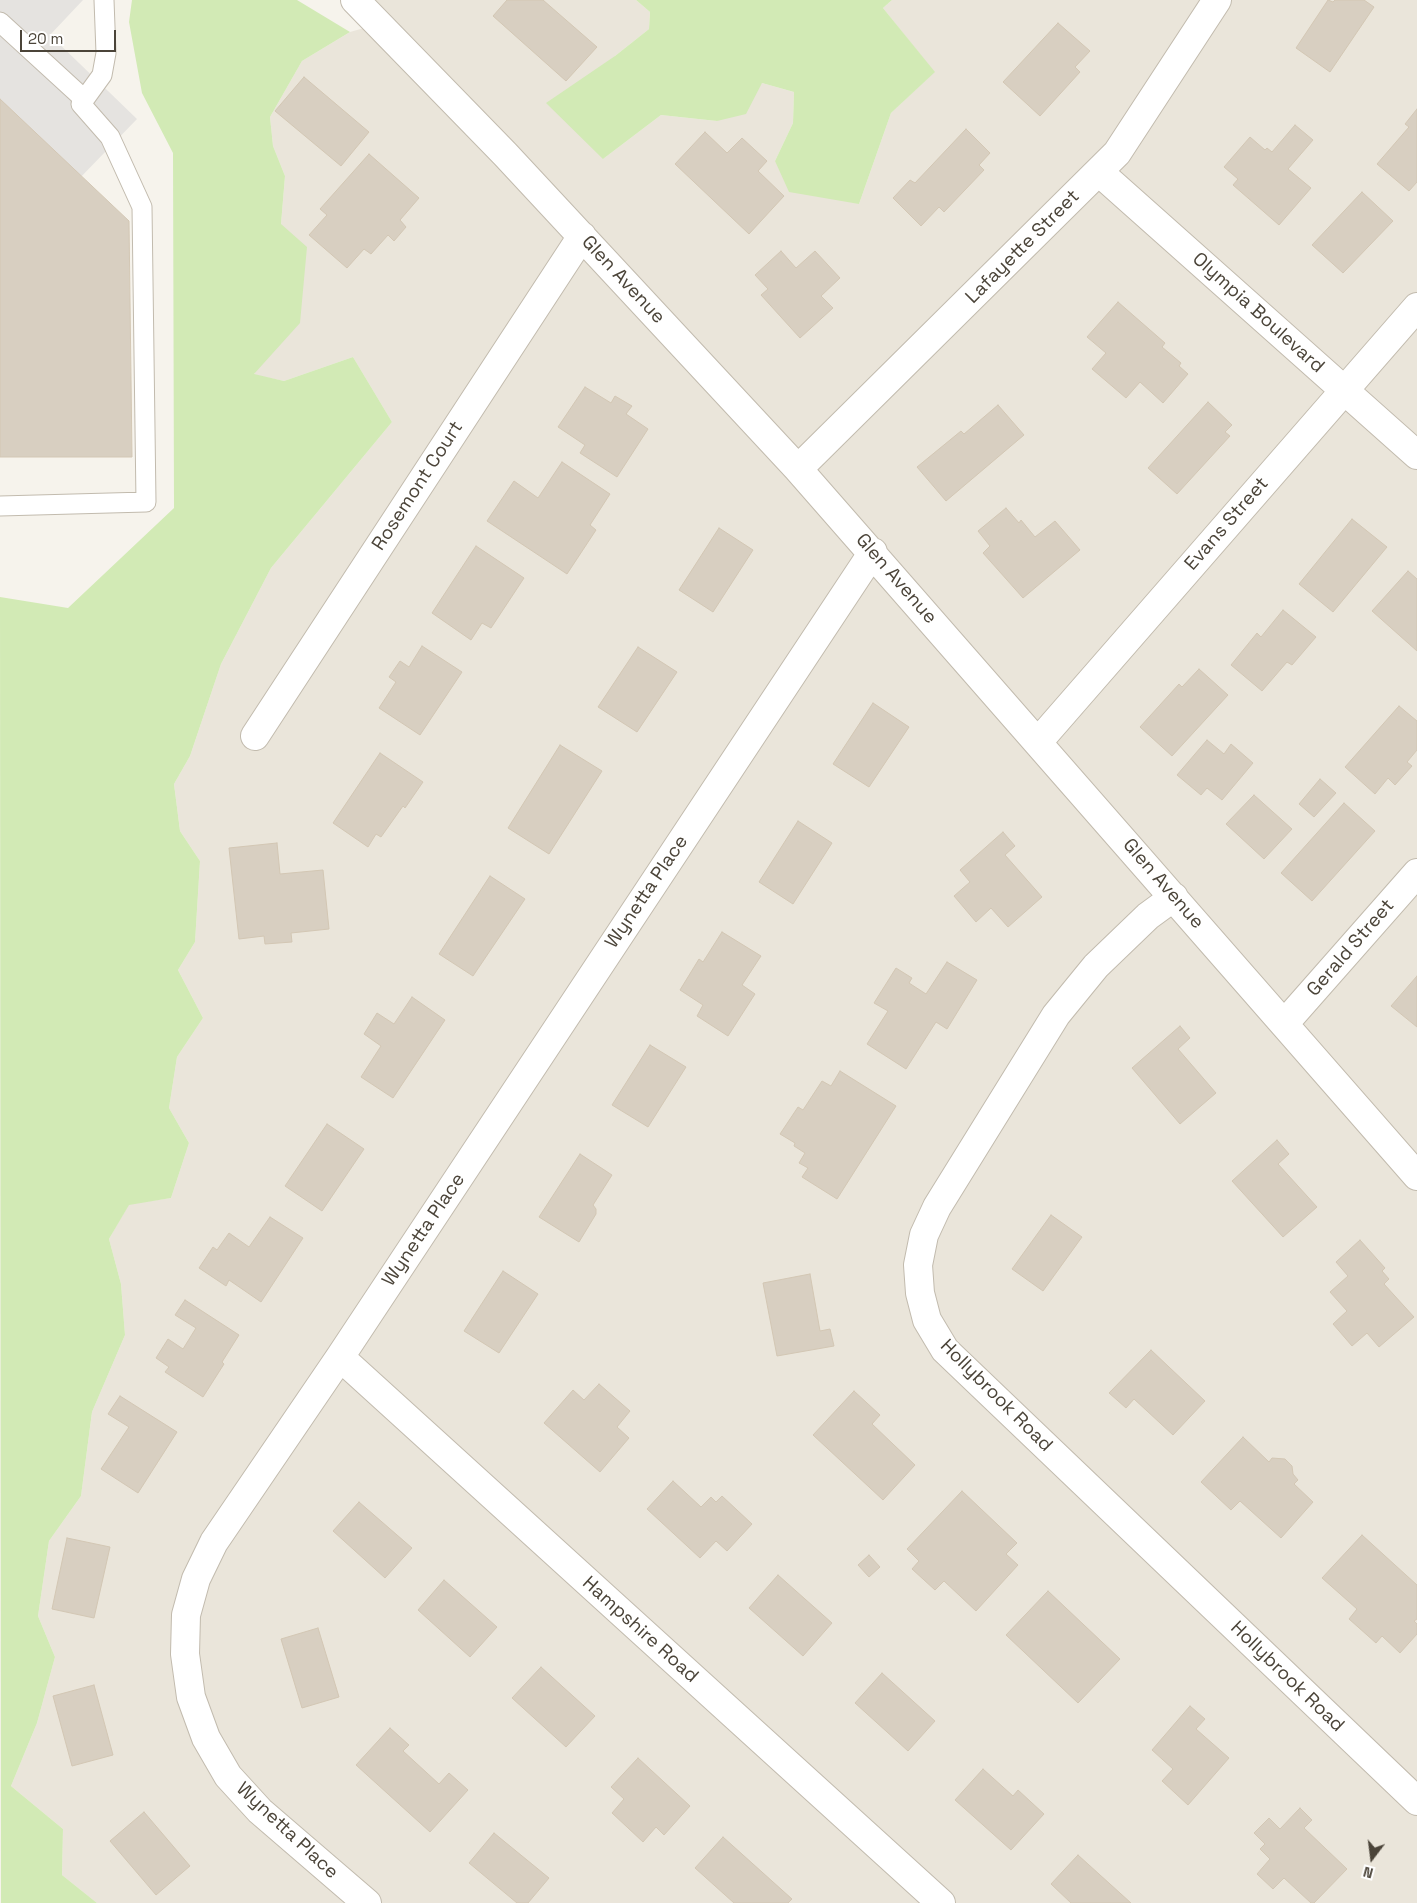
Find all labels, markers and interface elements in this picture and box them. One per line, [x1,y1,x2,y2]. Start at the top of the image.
scale bar [22,20,119,52]
text: 20 m [28,29,63,48]
street label: Lafayette Street [961,185,1085,309]
street label: Glen Avenue [576,231,670,329]
street label: Olympia Boulevard [1187,248,1329,378]
street label: Rosemont Court [368,417,468,555]
street label: Evans Street [1180,473,1274,575]
street label: Glen Avenue [851,529,941,629]
street label: Wynetta Place [601,831,693,953]
street label: Glen Avenue [1118,834,1208,934]
street label: Gerald Street [1303,895,1399,1001]
street label: Wynetta Place [378,1169,470,1291]
street label: Hollybrook Road [935,1335,1057,1457]
street label: Hampshire Road [577,1572,703,1688]
street label: Hollybrook Road [1225,1617,1349,1737]
street label: Wynetta Place [231,1778,343,1884]
north arrow [1347,1833,1397,1883]
text: N [1361,1863,1375,1882]

